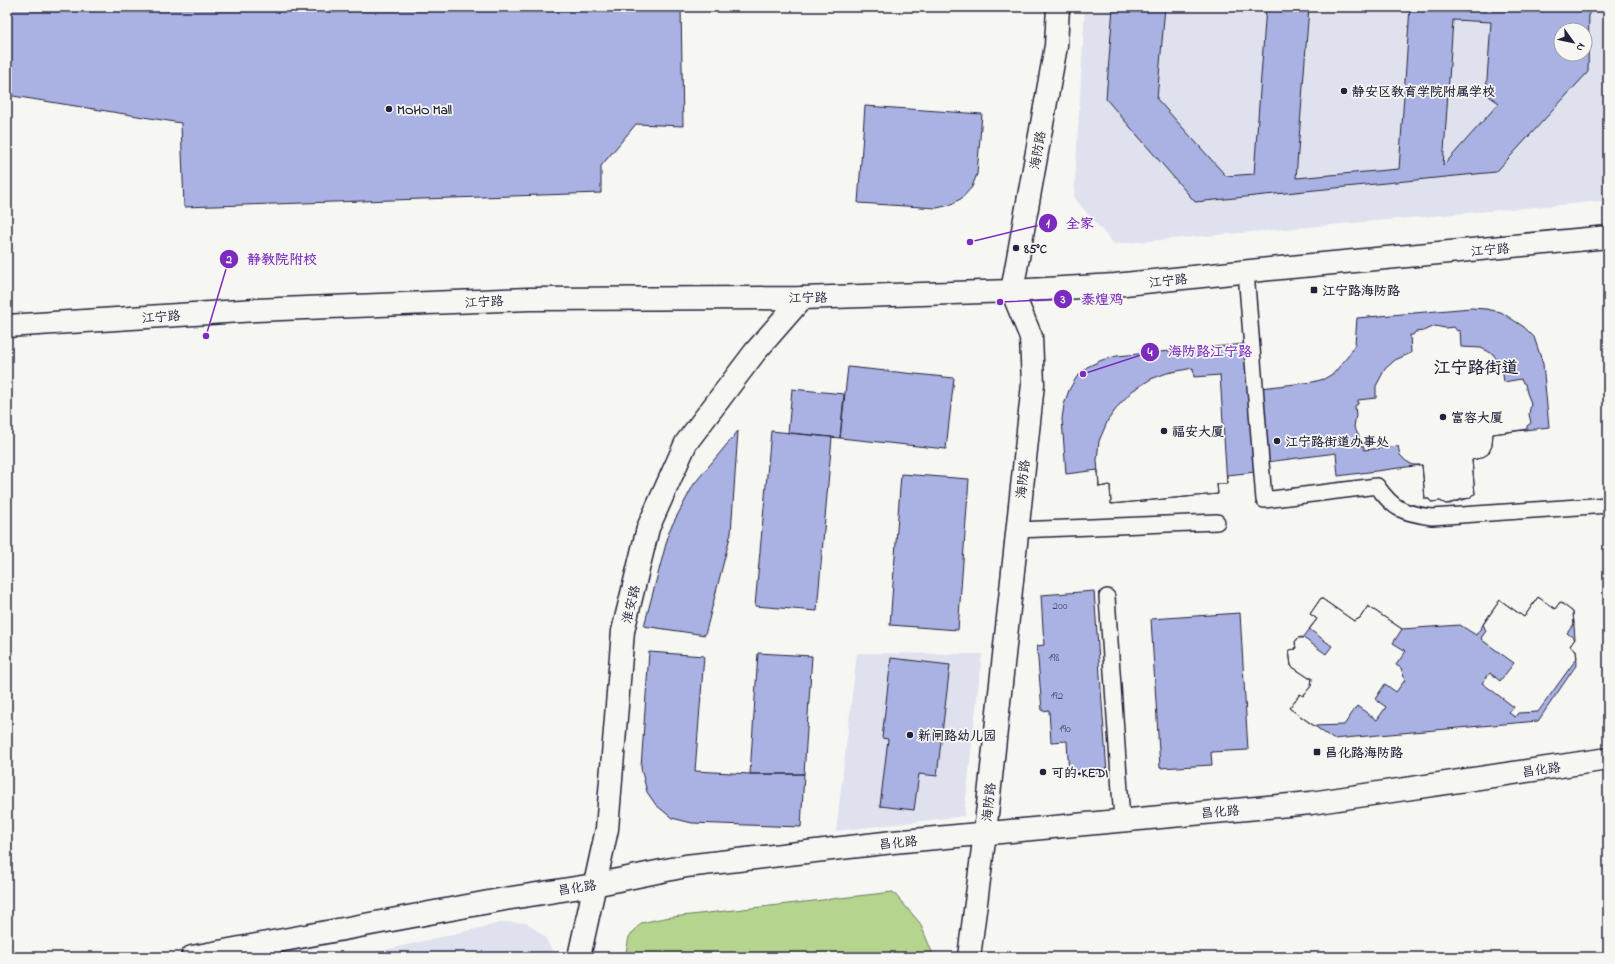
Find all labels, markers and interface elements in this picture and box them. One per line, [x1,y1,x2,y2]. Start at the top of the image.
north arrow [1553,22,1593,62]
text: N [1572,39,1589,54]
place label: 静安区教育学院附属学校 [1352,83,1495,102]
marker: 静安区教育学院附属学校 [1339,86,1349,96]
place label: MOHO Mall [397,101,452,120]
marker: MOHO Mall [384,104,394,114]
street label: 海防路 [1026,129,1051,171]
callout: 全家 [1038,210,1102,236]
text: 全家 [1066,214,1094,235]
text: 1 [1046,215,1050,233]
street label: 江宁路 [1470,239,1510,262]
place label: 85°C [1023,240,1047,259]
marker: 85°C [1011,243,1021,253]
callout: 静教院附校 [219,246,325,272]
text: 静教院附校 [247,250,317,271]
text: 2 [225,251,232,269]
street label: 江宁路 [1148,270,1189,293]
place label: 江宁路海防路 [1322,282,1400,301]
marker: 江宁路海防路 [1309,285,1319,295]
callout: 泰煌鸡 [1053,286,1131,312]
street label: 江宁路 [788,289,828,308]
text: 泰煌鸡 [1081,290,1123,311]
text: 3 [1060,291,1066,309]
street label: 江宁路 [464,292,504,313]
street label: 江宁路 [141,307,181,328]
callout: 海防路江宁路 [1140,339,1260,365]
text: 海防路江宁路 [1168,342,1252,363]
text: 4 [1147,344,1153,362]
district label: 江宁路街道 [1434,356,1519,381]
place label: 富容大厦 [1451,409,1503,428]
marker: 富容大厦 [1438,412,1448,422]
place label: 福安大厦 [1172,423,1224,442]
marker: 福安大厦 [1159,426,1169,436]
place label: 江宁路街道办事处 [1285,433,1389,452]
marker: 江宁路街道办事处 [1272,436,1282,446]
street label: 海防路 [1012,459,1035,500]
street label: 淮安路 [618,583,645,626]
house number: 200 [1053,598,1068,614]
house number: 198 [1049,650,1059,666]
house number: 192 [1051,688,1064,704]
house number: 190 [1059,721,1071,737]
place label: 新闸路幼儿园 [918,727,996,746]
marker: 新闸路幼儿园 [905,730,915,740]
place label: 昌化路海防路 [1325,744,1403,763]
marker: 昌化路海防路 [1312,747,1322,757]
street label: 昌化路 [1521,758,1562,783]
place label: 可的•KEDI [1051,764,1108,783]
marker: 可的•KEDI [1038,767,1048,777]
street label: 海防路 [978,782,1001,823]
street label: 昌化路 [1200,801,1240,824]
street label: 昌化路 [878,832,919,855]
street label: 昌化路 [556,876,598,901]

